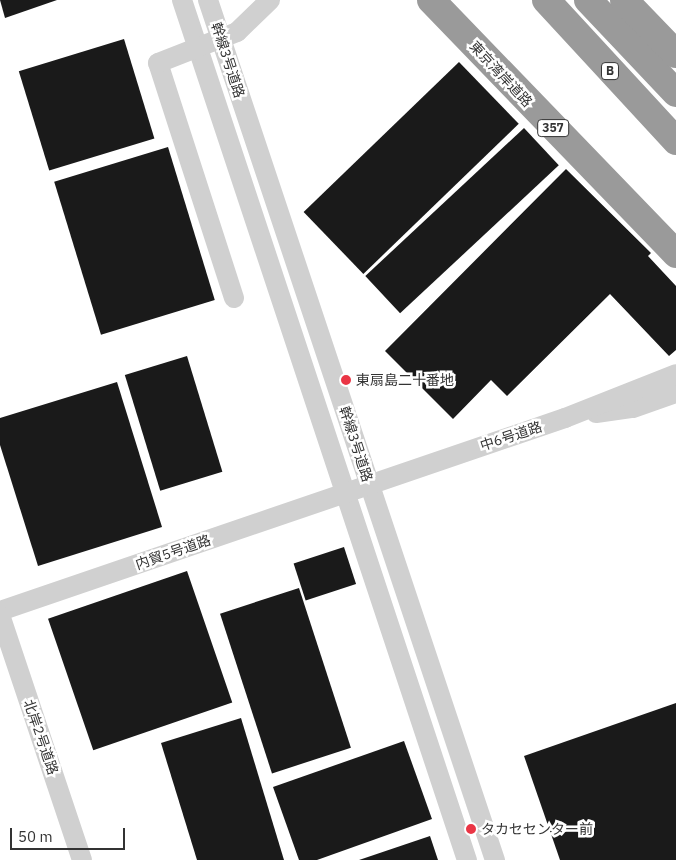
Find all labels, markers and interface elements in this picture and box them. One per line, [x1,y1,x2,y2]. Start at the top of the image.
street label: 幹線3号道路 [208,20,248,100]
street label: 東京湾岸道路 [466,38,536,110]
road number: B [600,61,620,80]
road number: 357 [537,119,569,138]
place label: 東扇島二十番地 [356,372,454,388]
marker: 東扇島二十番地 [340,374,352,386]
street label: 幹線3号道路 [336,404,376,484]
street label: 中6号道路 [478,418,544,454]
street label: 内貿5号道路 [133,531,213,573]
street label: 北岸2号道路 [20,697,62,777]
scale bar [12,818,128,850]
place label: タカセセンター前 [481,821,593,837]
marker: タカセセンター前 [465,823,477,835]
text: 50 m [18,827,53,846]

